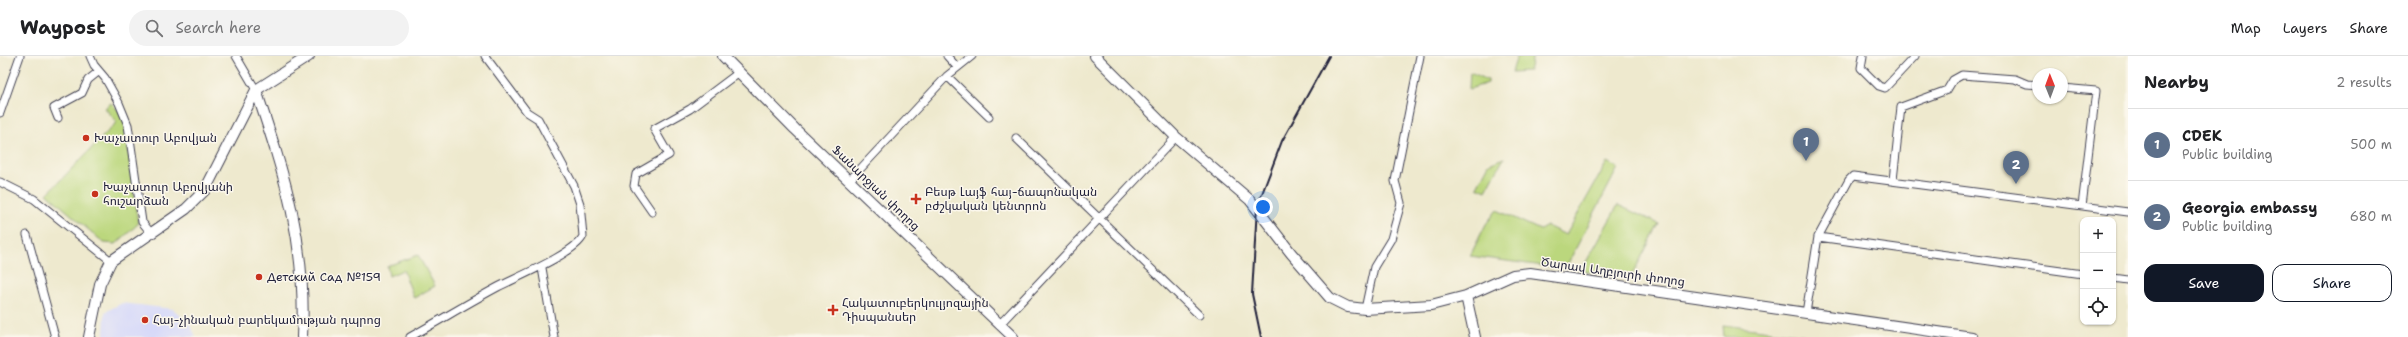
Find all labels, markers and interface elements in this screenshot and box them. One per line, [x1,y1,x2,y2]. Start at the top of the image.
search box [129,10,409,46]
text: Waypost [20,15,105,40]
icon: search [143,17,165,39]
text: Search here [175,18,261,38]
text: Map [2231,19,2261,37]
text: Layers [2283,19,2327,37]
text: Share [2349,19,2388,37]
north arrow [2032,68,2068,104]
text: Nearby [2144,71,2209,93]
text: 2 results [2336,74,2392,91]
text: CDEK [2182,126,2222,146]
pin: 1 [1793,128,1819,161]
place label: Խաչատուր Աբովյան [94,130,217,146]
marker: Խաչատուր Աբովյան [81,133,91,143]
text: 1 [2154,136,2160,153]
text: 500 m [2350,136,2392,153]
street label: Ֆանարջյան փողոց [829,142,923,234]
text: Public building [2182,146,2273,163]
pin: 2 [2003,151,2029,184]
place label: Խաչատուր Աբովյանի հուշարձան [103,179,233,209]
place label: Բեսթ Լայֆ հայ-ճապոնական բժշկական կենտրոն [925,184,1097,214]
marker: Խաչատուր Աբովյանի հուշարձան [90,189,100,199]
marker: Բեսթ Լայֆ հայ-ճապոնական բժշկական կենտրոն [910,193,922,205]
your location [1253,197,1273,217]
text: Georgia embassy [2182,198,2317,218]
text: 2 [2152,208,2162,225]
text: 680 m [2350,208,2392,225]
map controls [2080,217,2116,325]
button: + [2080,217,2116,253]
text: Public building [2182,218,2273,235]
button: − [2080,253,2116,289]
street label: Ծարավ Աղբյուրի փողոց [1540,254,1686,290]
button: Save [2144,264,2264,302]
button: Share [2272,264,2392,302]
place label: Детский Сад №159 [267,269,381,285]
marker: Детский Сад №159 [254,272,264,282]
button: locate [2080,289,2116,325]
place label: Հակատուբերկուլյոզային Դիսպանսեր [842,295,989,325]
marker: Հակատուբերկուլյոզային Դիսպանսեր [827,304,839,316]
place label: Հայ-չինական բարեկամության դպրոց [153,312,381,328]
marker: Հայ-չինական բարեկամության դպրոց [140,315,150,325]

